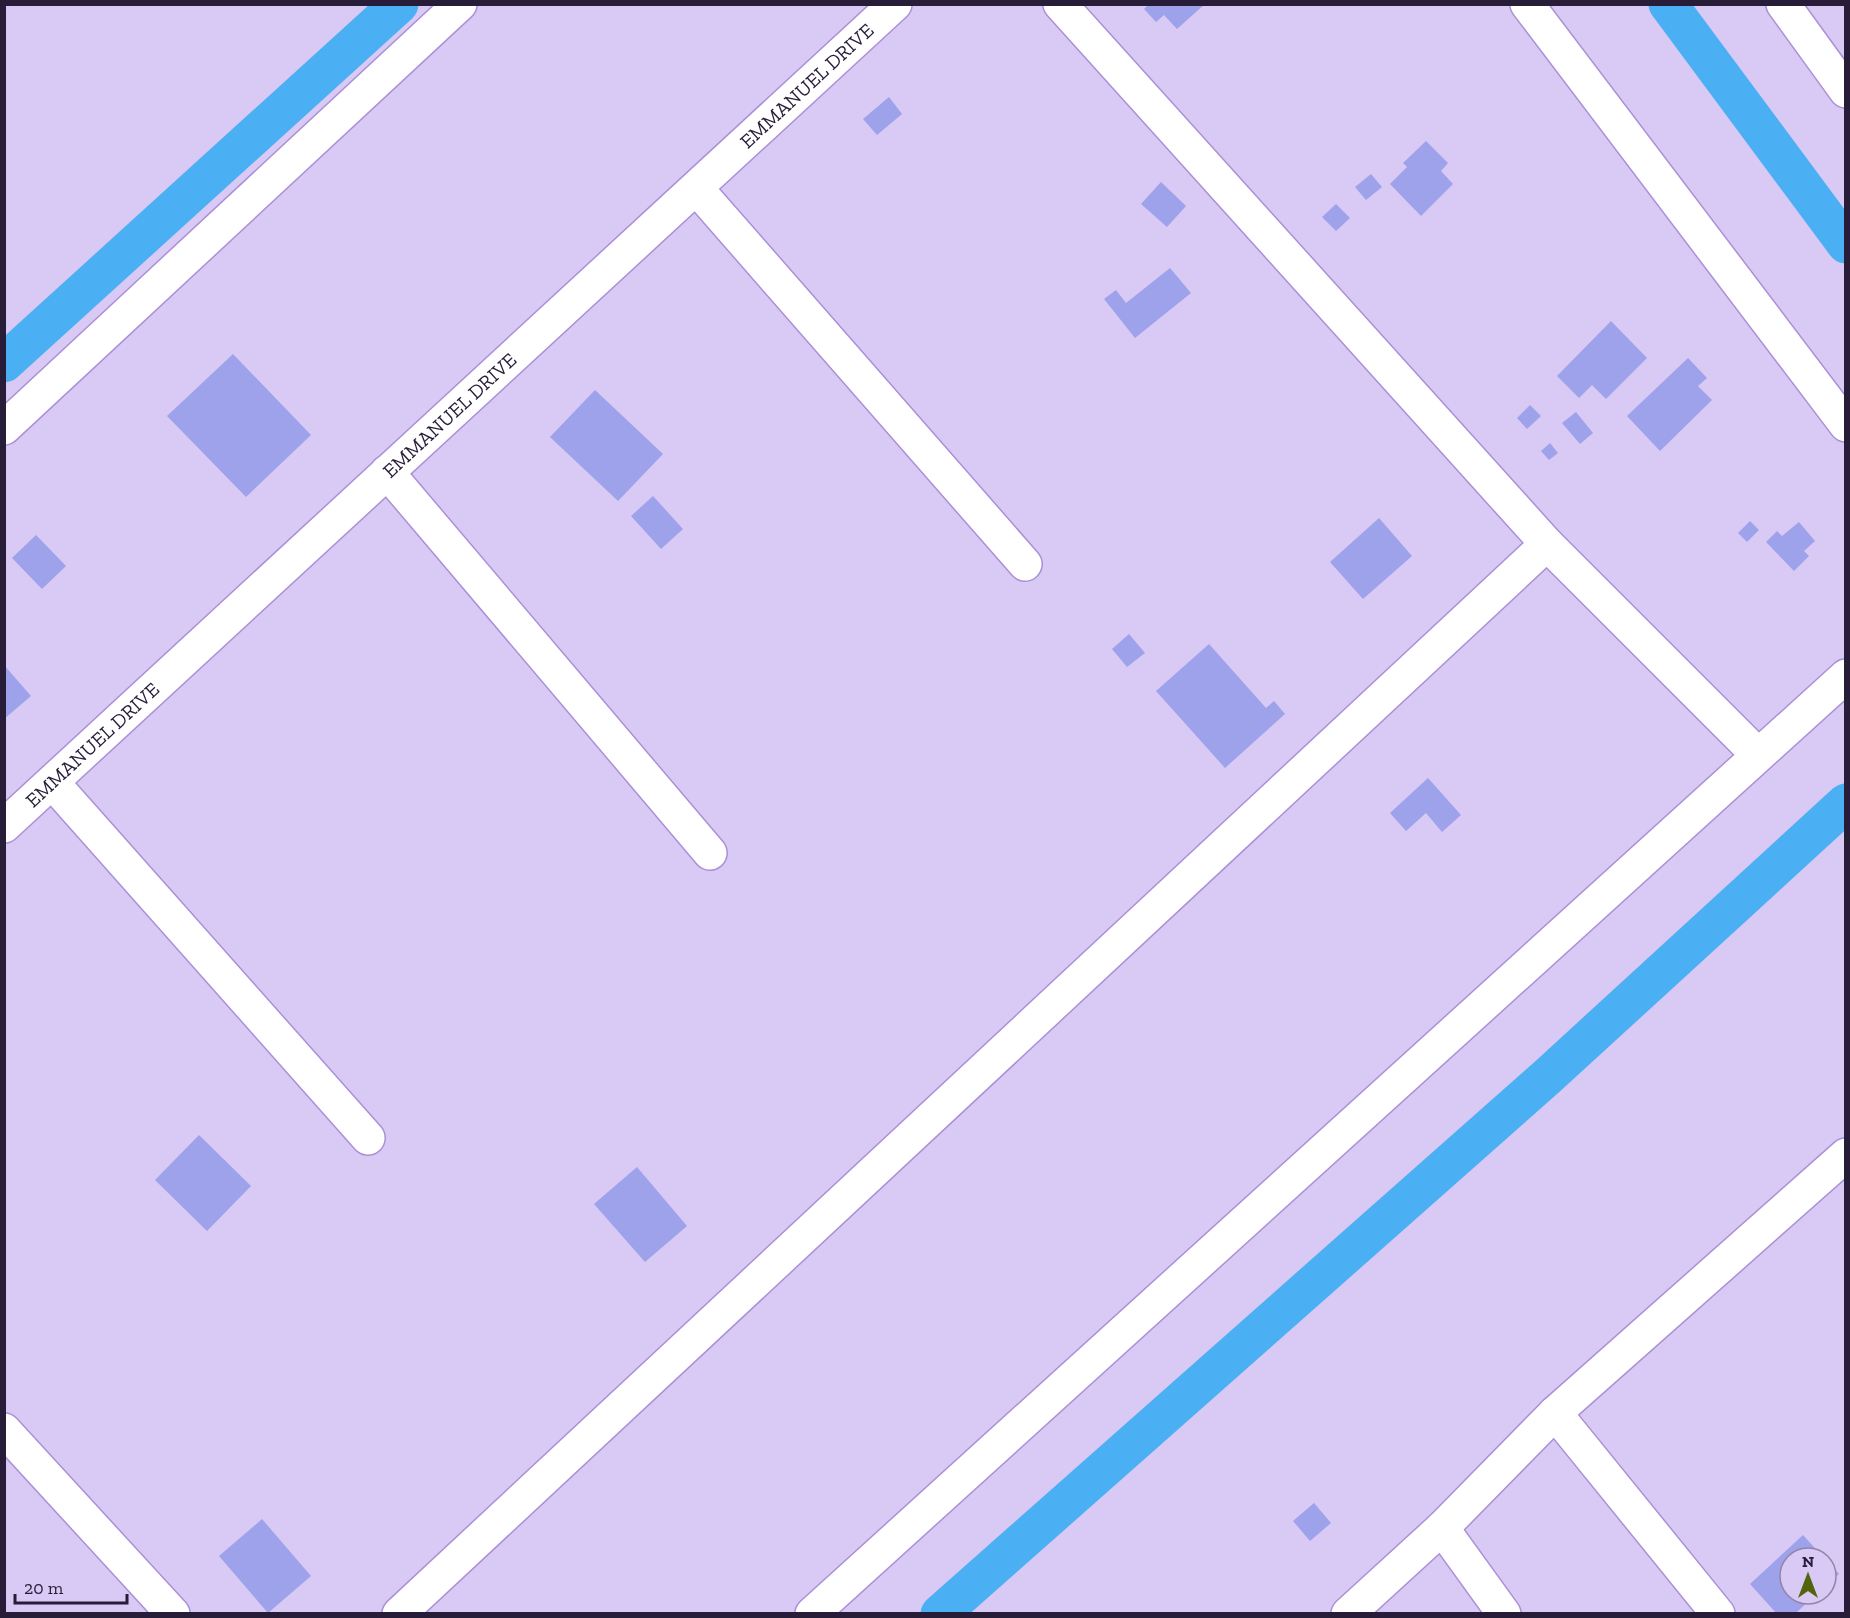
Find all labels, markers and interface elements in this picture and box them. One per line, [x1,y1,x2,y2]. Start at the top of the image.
street label: EMMANUEL DRIVE [735,18,878,153]
street label: EMMANUEL DRIVE [378,348,521,483]
street label: EMMANUEL DRIVE [20,677,164,812]
north arrow [1778,1546,1838,1606]
text: N [1802,1552,1814,1571]
scale bar [15,1567,128,1605]
text: 20 m [24,1577,64,1599]

